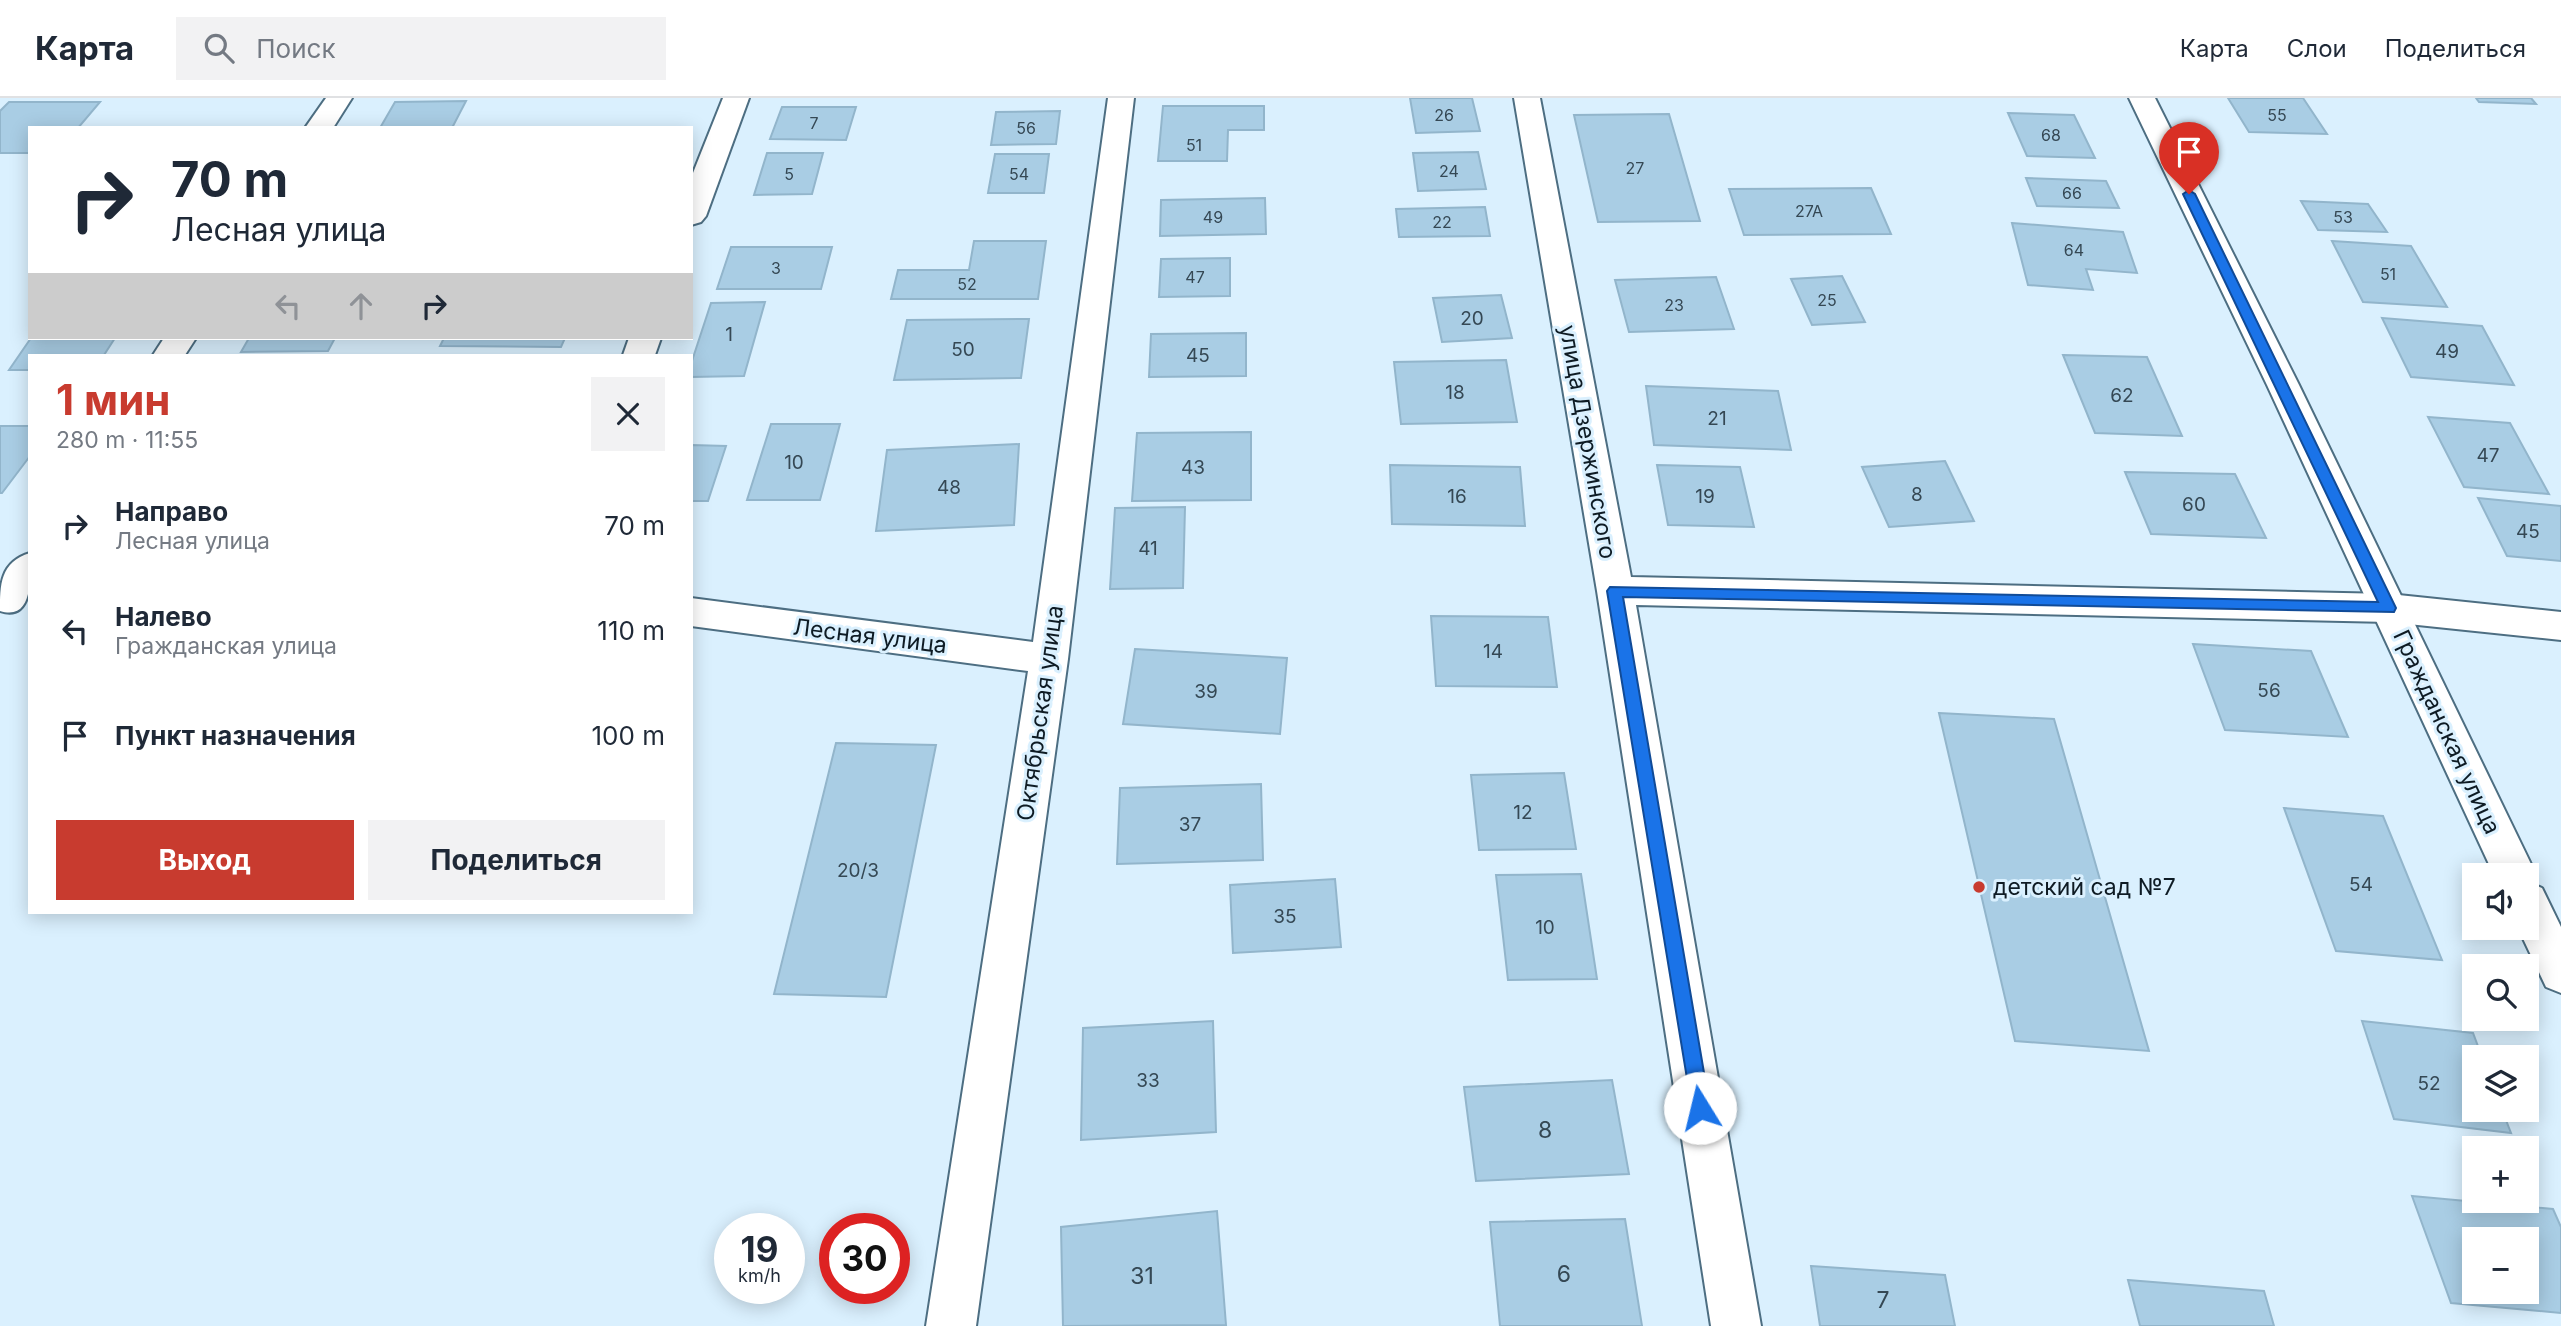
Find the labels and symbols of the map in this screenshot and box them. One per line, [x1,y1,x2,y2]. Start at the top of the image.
house number: 26 [1434,105,1454,125]
house number: 55 [2267,105,2287,125]
house number: 7 [809,113,819,133]
house number: 56 [1016,118,1036,138]
pin [2159,122,2219,194]
house number: 68 [2041,125,2061,145]
house number: 51 [1186,135,1202,155]
house number: 27 [1626,158,1644,178]
house number: 24 [1439,161,1459,181]
house number: 5 [784,164,794,184]
house number: 54 [1009,164,1029,184]
house number: 66 [2062,183,2082,203]
house number: 27А [1795,201,1823,221]
house number: 49 [1203,207,1223,227]
house number: 53 [2333,207,2353,227]
house number: 22 [1432,212,1452,232]
house number: 64 [2064,240,2084,260]
house number: 3 [771,258,781,278]
house number: 51 [2380,264,2396,284]
house number: 47 [1185,267,1205,287]
house number: 52 [957,274,977,294]
house number: 25 [1817,290,1837,310]
house number: 23 [1664,295,1684,315]
house number: 20 [1460,307,1484,330]
house number: 1 [725,323,733,346]
street label: улица Дзержинского [1554,323,1622,561]
house number: 50 [951,338,975,361]
house number: 49 [2435,340,2459,363]
house number: 45 [1186,344,1210,367]
house number: 18 [1445,381,1465,404]
house number: 62 [2110,384,2134,407]
house number: 21 [1707,407,1727,430]
house number: 47 [2476,444,2500,467]
house number: 10 [784,451,804,474]
house number: 43 [1181,456,1205,479]
house number: 48 [937,476,961,499]
house number: 8 [1911,483,1923,506]
house number: 16 [1447,485,1467,508]
house number: 19 [1695,485,1715,508]
house number: 60 [2182,493,2206,516]
house number: 45 [2516,520,2540,543]
house number: 41 [1138,537,1158,560]
street label: Октябрьская улица [1011,604,1069,822]
street label: Лесная улица [791,613,949,659]
street label: Гражданская улица [2387,626,2507,838]
house number: 14 [1483,640,1503,663]
house number: 56 [2257,679,2281,702]
house number: 39 [1194,680,1218,703]
house number: 12 [1513,801,1533,824]
house number: 37 [1179,813,1201,836]
house number: 20/3 [837,859,879,882]
place label: детский сад №7 [1993,873,2176,901]
house number: 54 [2349,873,2373,896]
marker: детский сад №7 [1971,879,1987,895]
house number: 35 [1273,905,1297,928]
house number: 10 [1535,916,1555,939]
house number: 33 [1136,1069,1160,1092]
position arrow [1663,1071,1737,1145]
house number: 52 [2417,1072,2441,1095]
house number: 8 [1538,1116,1552,1144]
speed limit sign: 30 [819,1213,910,1304]
house number: 6 [1557,1260,1571,1288]
house number: 31 [1130,1262,1154,1290]
house number: 7 [1876,1286,1890,1314]

